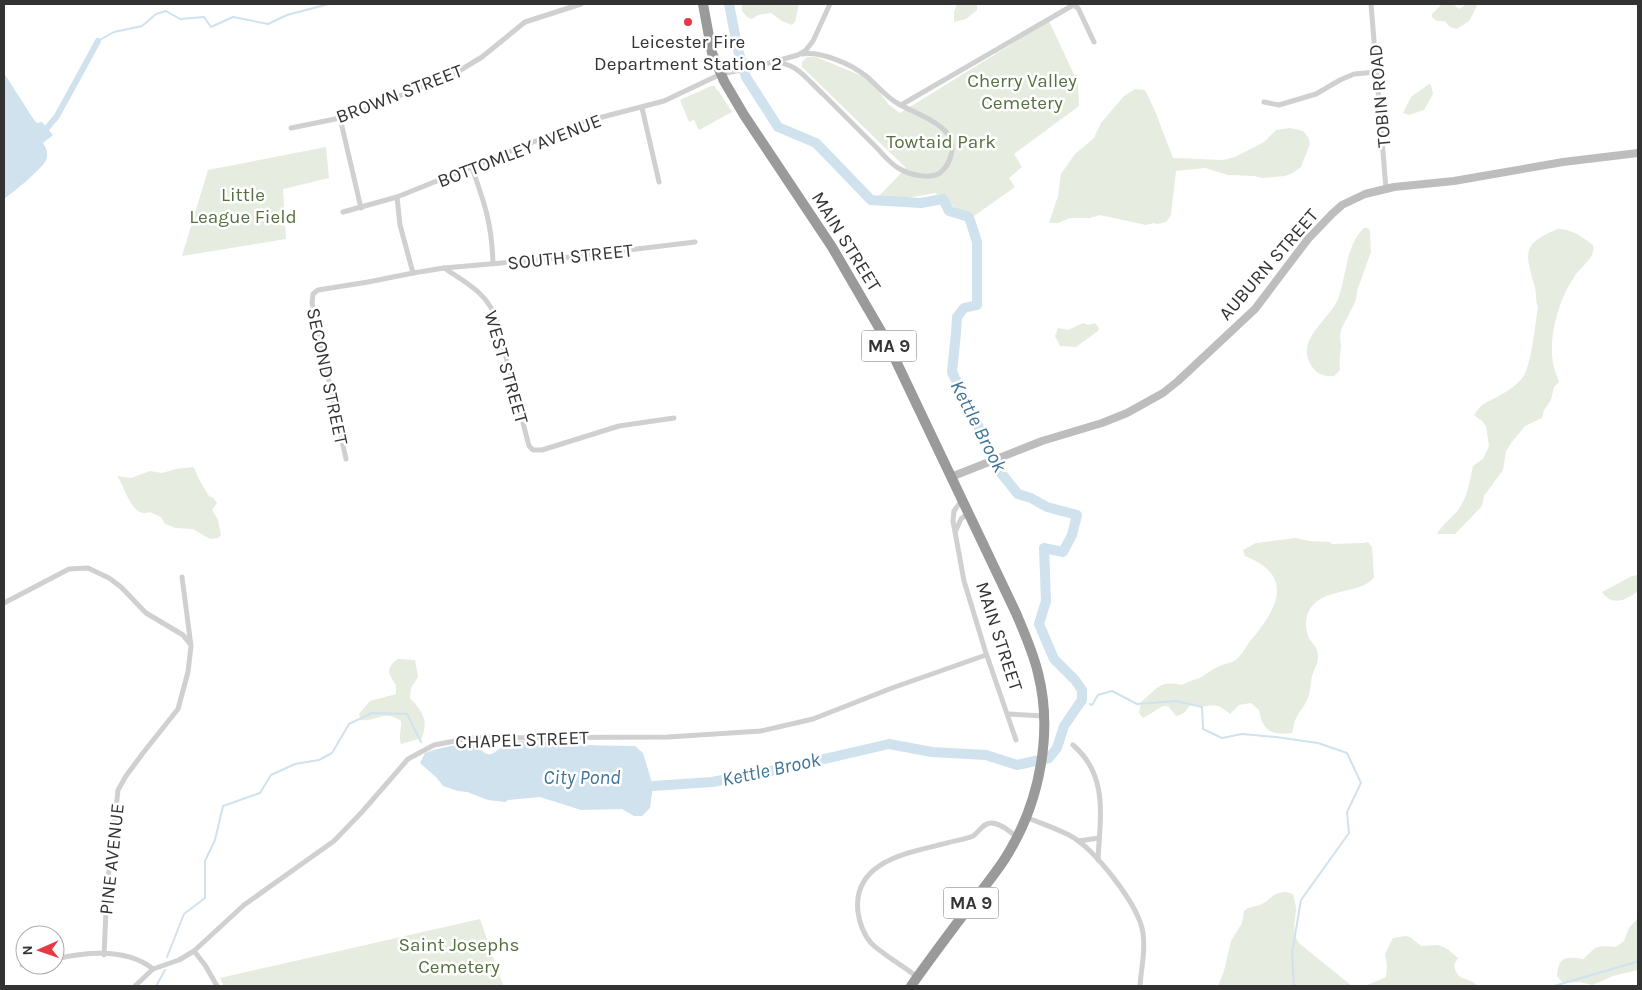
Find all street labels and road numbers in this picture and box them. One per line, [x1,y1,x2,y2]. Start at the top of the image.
street label: TOBIN ROAD [1365,43,1395,149]
street label: BROWN STREET [333,60,466,128]
street label: BOTTOMLEY AVENUE [434,110,604,192]
street label: MAIN STREET [807,188,886,296]
street label: AUBURN STREET [1214,204,1323,325]
street label: SOUTH STREET [506,239,635,275]
street label: SECOND STREET [302,306,352,447]
street label: WEST STREET [479,308,533,427]
road number: MA 9 [862,331,916,362]
street label: MAIN STREET [971,579,1027,694]
street label: CHAPEL STREET [455,727,590,753]
street label: PINE AVENUE [95,802,129,916]
road number: MA 9 [944,888,998,918]

